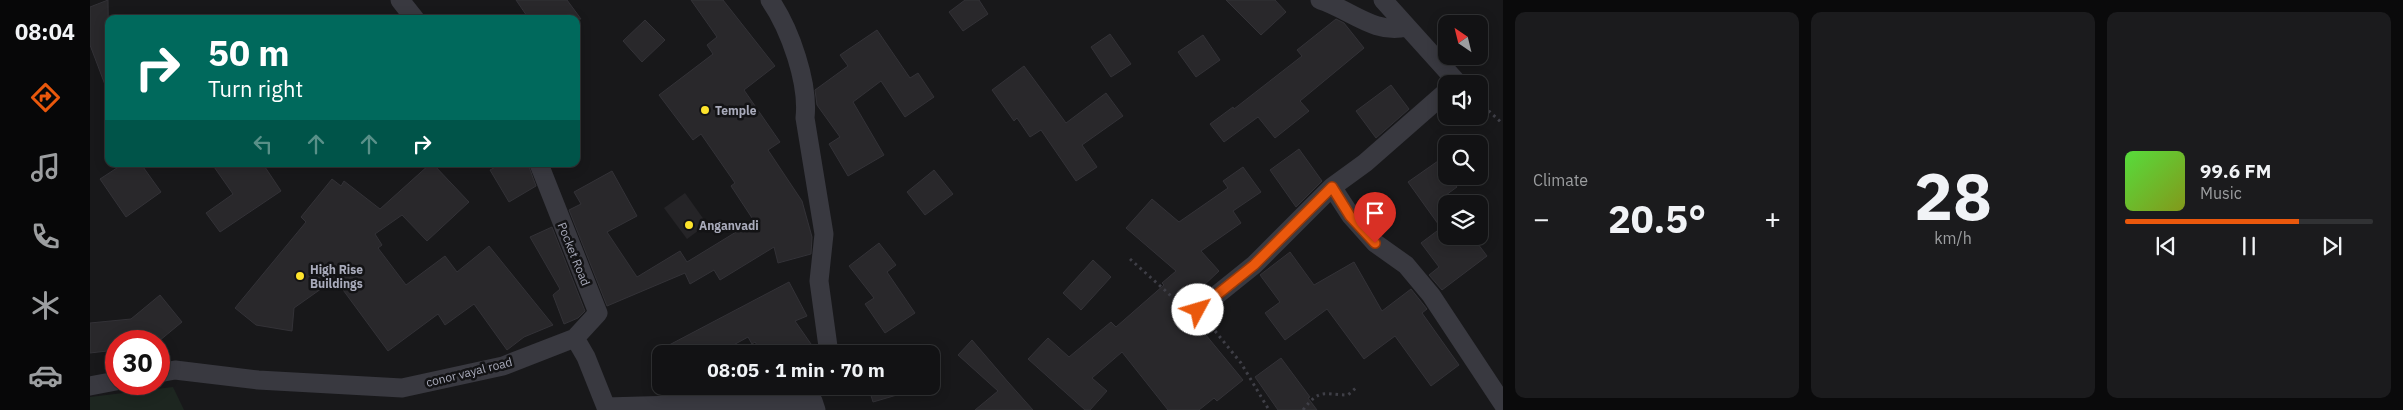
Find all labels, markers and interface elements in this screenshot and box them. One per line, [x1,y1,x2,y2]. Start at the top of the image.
north arrow [1438,15,1488,65]
map controls [1438,15,1488,245]
text: 08:04 [15,17,75,46]
text: 50 m [208,30,290,76]
icon: right [125,35,190,100]
text: Turn right [208,74,303,103]
button: sound [1438,75,1488,125]
icon: directions [28,80,63,115]
place label: Temple [715,103,757,118]
marker: Temple [699,104,711,116]
icon: left [249,130,277,158]
icon: ahead [302,130,330,158]
icon: ahead [355,130,383,158]
icon: right [408,130,436,158]
button: search [1438,135,1488,185]
icon: music [28,150,63,185]
text: 28 [1914,153,1992,238]
text: 99.6 FM [2200,159,2271,183]
text: Climate [1533,170,1588,190]
text: Music [2200,183,2242,203]
pin [1354,192,1396,243]
text: 20.5° [1608,194,1706,243]
button: layers [1438,195,1488,245]
icon: arrive [1361,199,1389,227]
text: − [1533,200,1550,237]
text: + [1764,200,1781,237]
place label: Anganvadi [699,218,759,233]
icon: phone [28,219,63,254]
marker: Anganvadi [683,219,695,231]
street label: Pocket Road [554,220,594,288]
text: km/h [1934,228,1972,248]
icon: previous [2152,232,2180,260]
icon: pause [2235,232,2263,260]
icon: next [2318,232,2346,260]
place label: High Rise Buildings [310,262,363,291]
marker: High Rise Buildings [294,270,306,282]
position arrow [1171,283,1223,335]
icon: climate [28,288,63,323]
speed limit sign: 30 [105,330,170,395]
street label: conor vayal road [424,354,514,390]
icon: car [28,358,63,393]
text: 08:05 · 1 min · 70 m [707,358,885,382]

